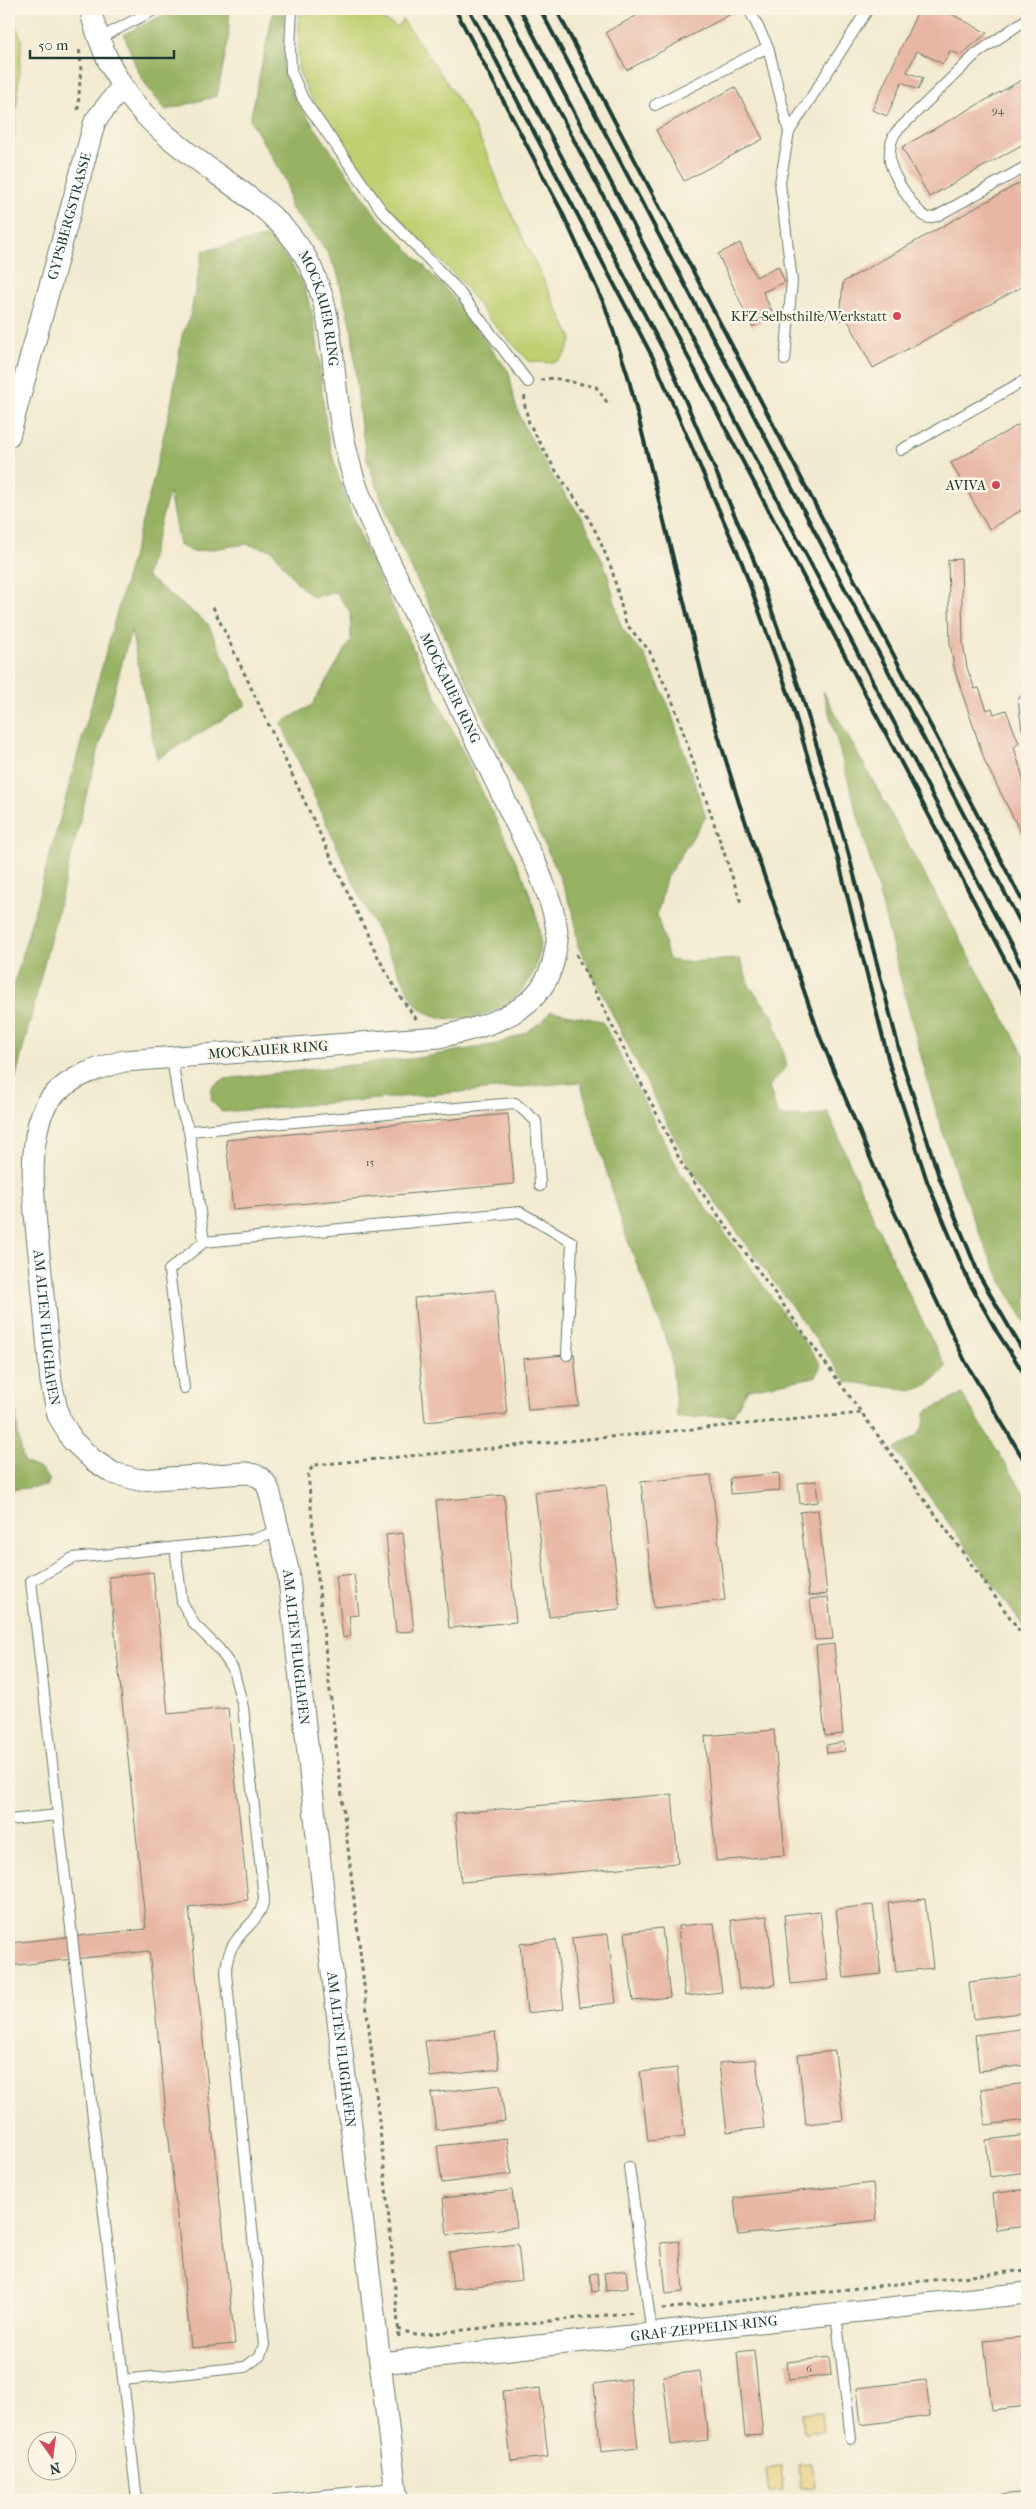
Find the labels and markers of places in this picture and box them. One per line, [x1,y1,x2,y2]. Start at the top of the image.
place label: KFZ-Selbsthilfe/Werkstatt [731,308,887,325]
marker: KFZ-Selbsthilfe/Werkstatt [891,310,903,322]
place label: AVIVA [945,477,987,494]
marker: AVIVA [990,479,1002,491]

